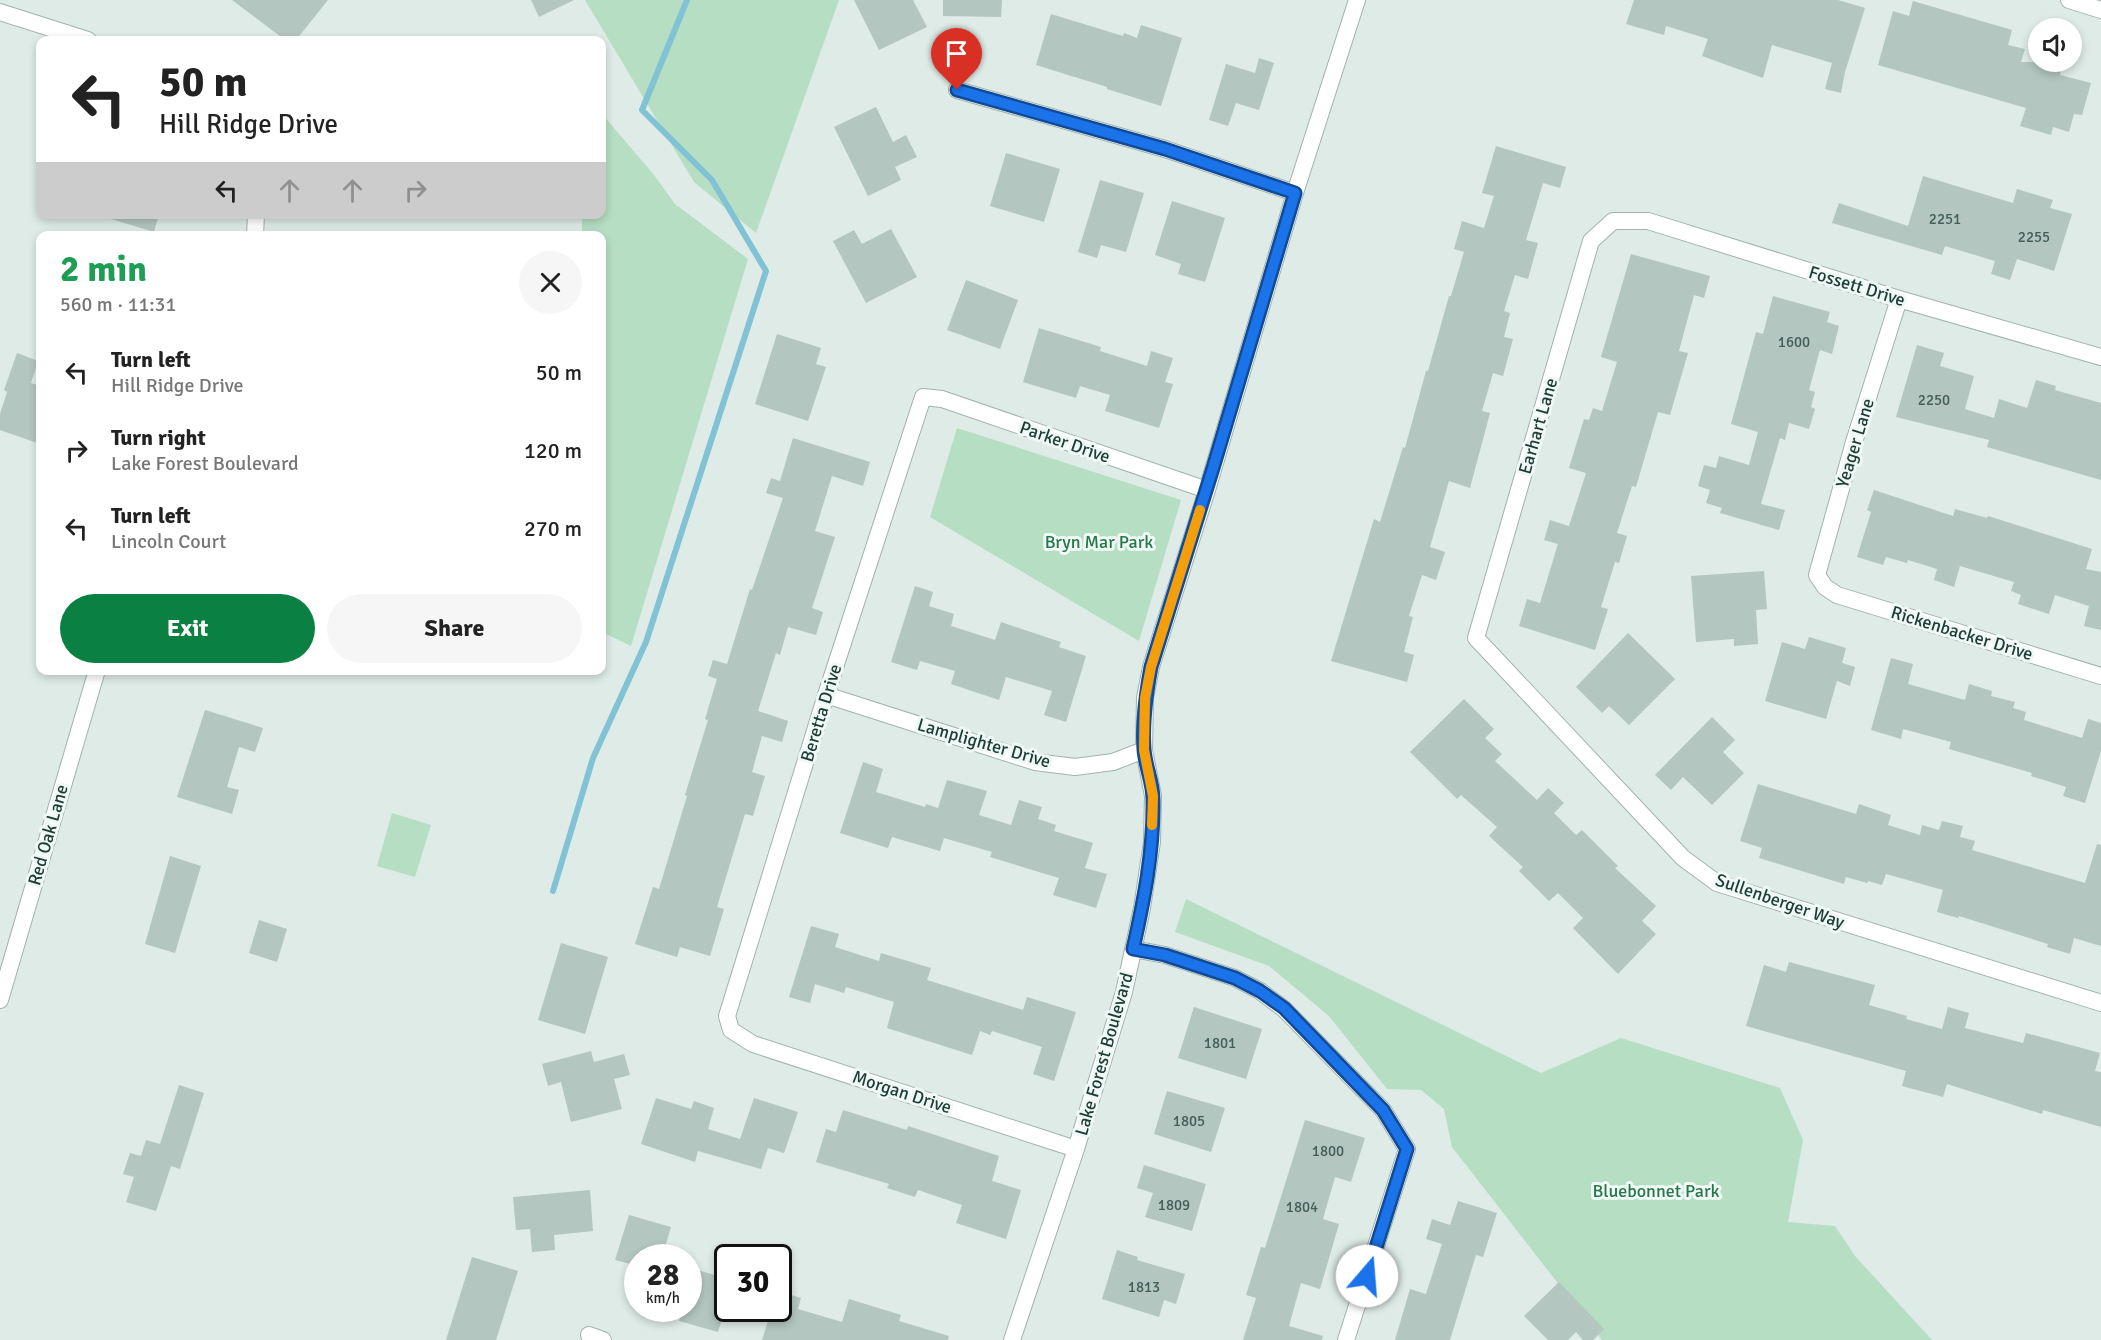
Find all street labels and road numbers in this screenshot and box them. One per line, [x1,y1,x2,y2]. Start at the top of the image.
street label: Fossett Drive [1806,261,1908,311]
street label: Earhart Lane [1514,375,1562,477]
street label: Yeager Lane [1831,396,1879,490]
street label: Parker Drive [1017,416,1113,468]
street label: Rickenbacker Drive [1888,601,2036,665]
street label: Beretta Drive [796,661,846,765]
street label: Lamplighter Drive [915,713,1053,773]
street label: Red Oak Lane [23,782,73,888]
street label: Sullenberger Way [1713,869,1848,934]
street label: Lake Forest Boulevard [1070,970,1138,1138]
street label: Morgan Drive [850,1066,954,1118]

